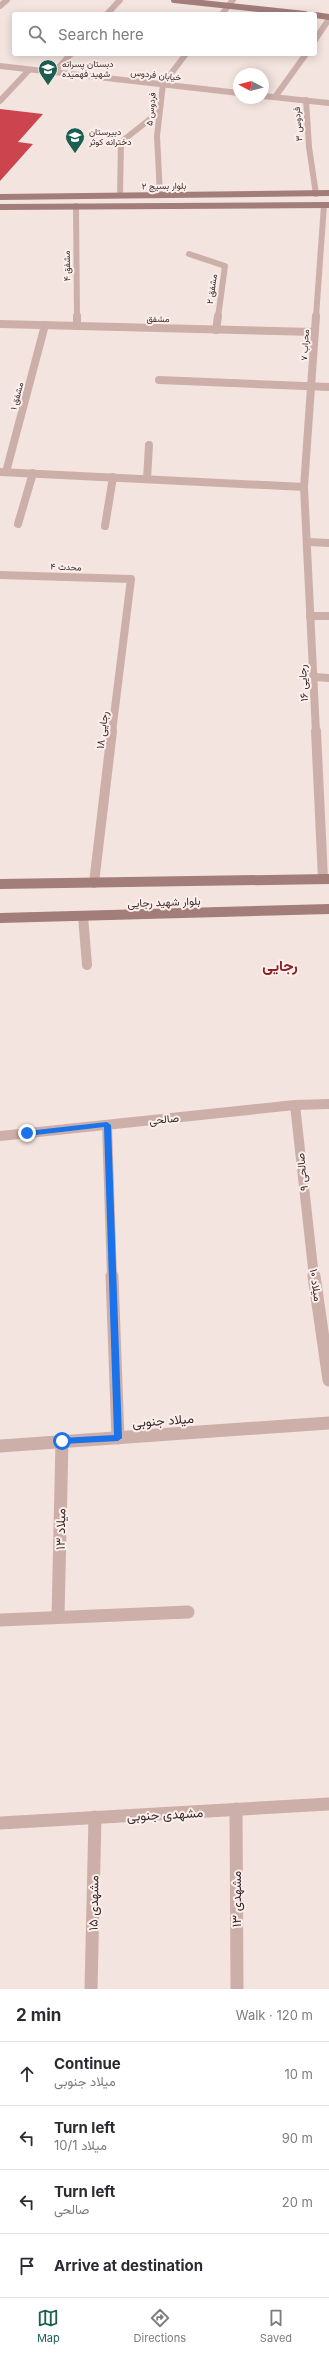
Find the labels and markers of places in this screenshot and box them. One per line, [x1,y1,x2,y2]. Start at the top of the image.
school or university icon: دبستان پسرانه شهید فهمیده [37,58,59,86]
place label: دبستان پسرانه شهید فهمیده [62,58,114,80]
school or university icon: دبیرستان دخترانه کوثر [64,126,86,154]
place label: دبیرستان دخترانه کوثر [88,126,132,148]

